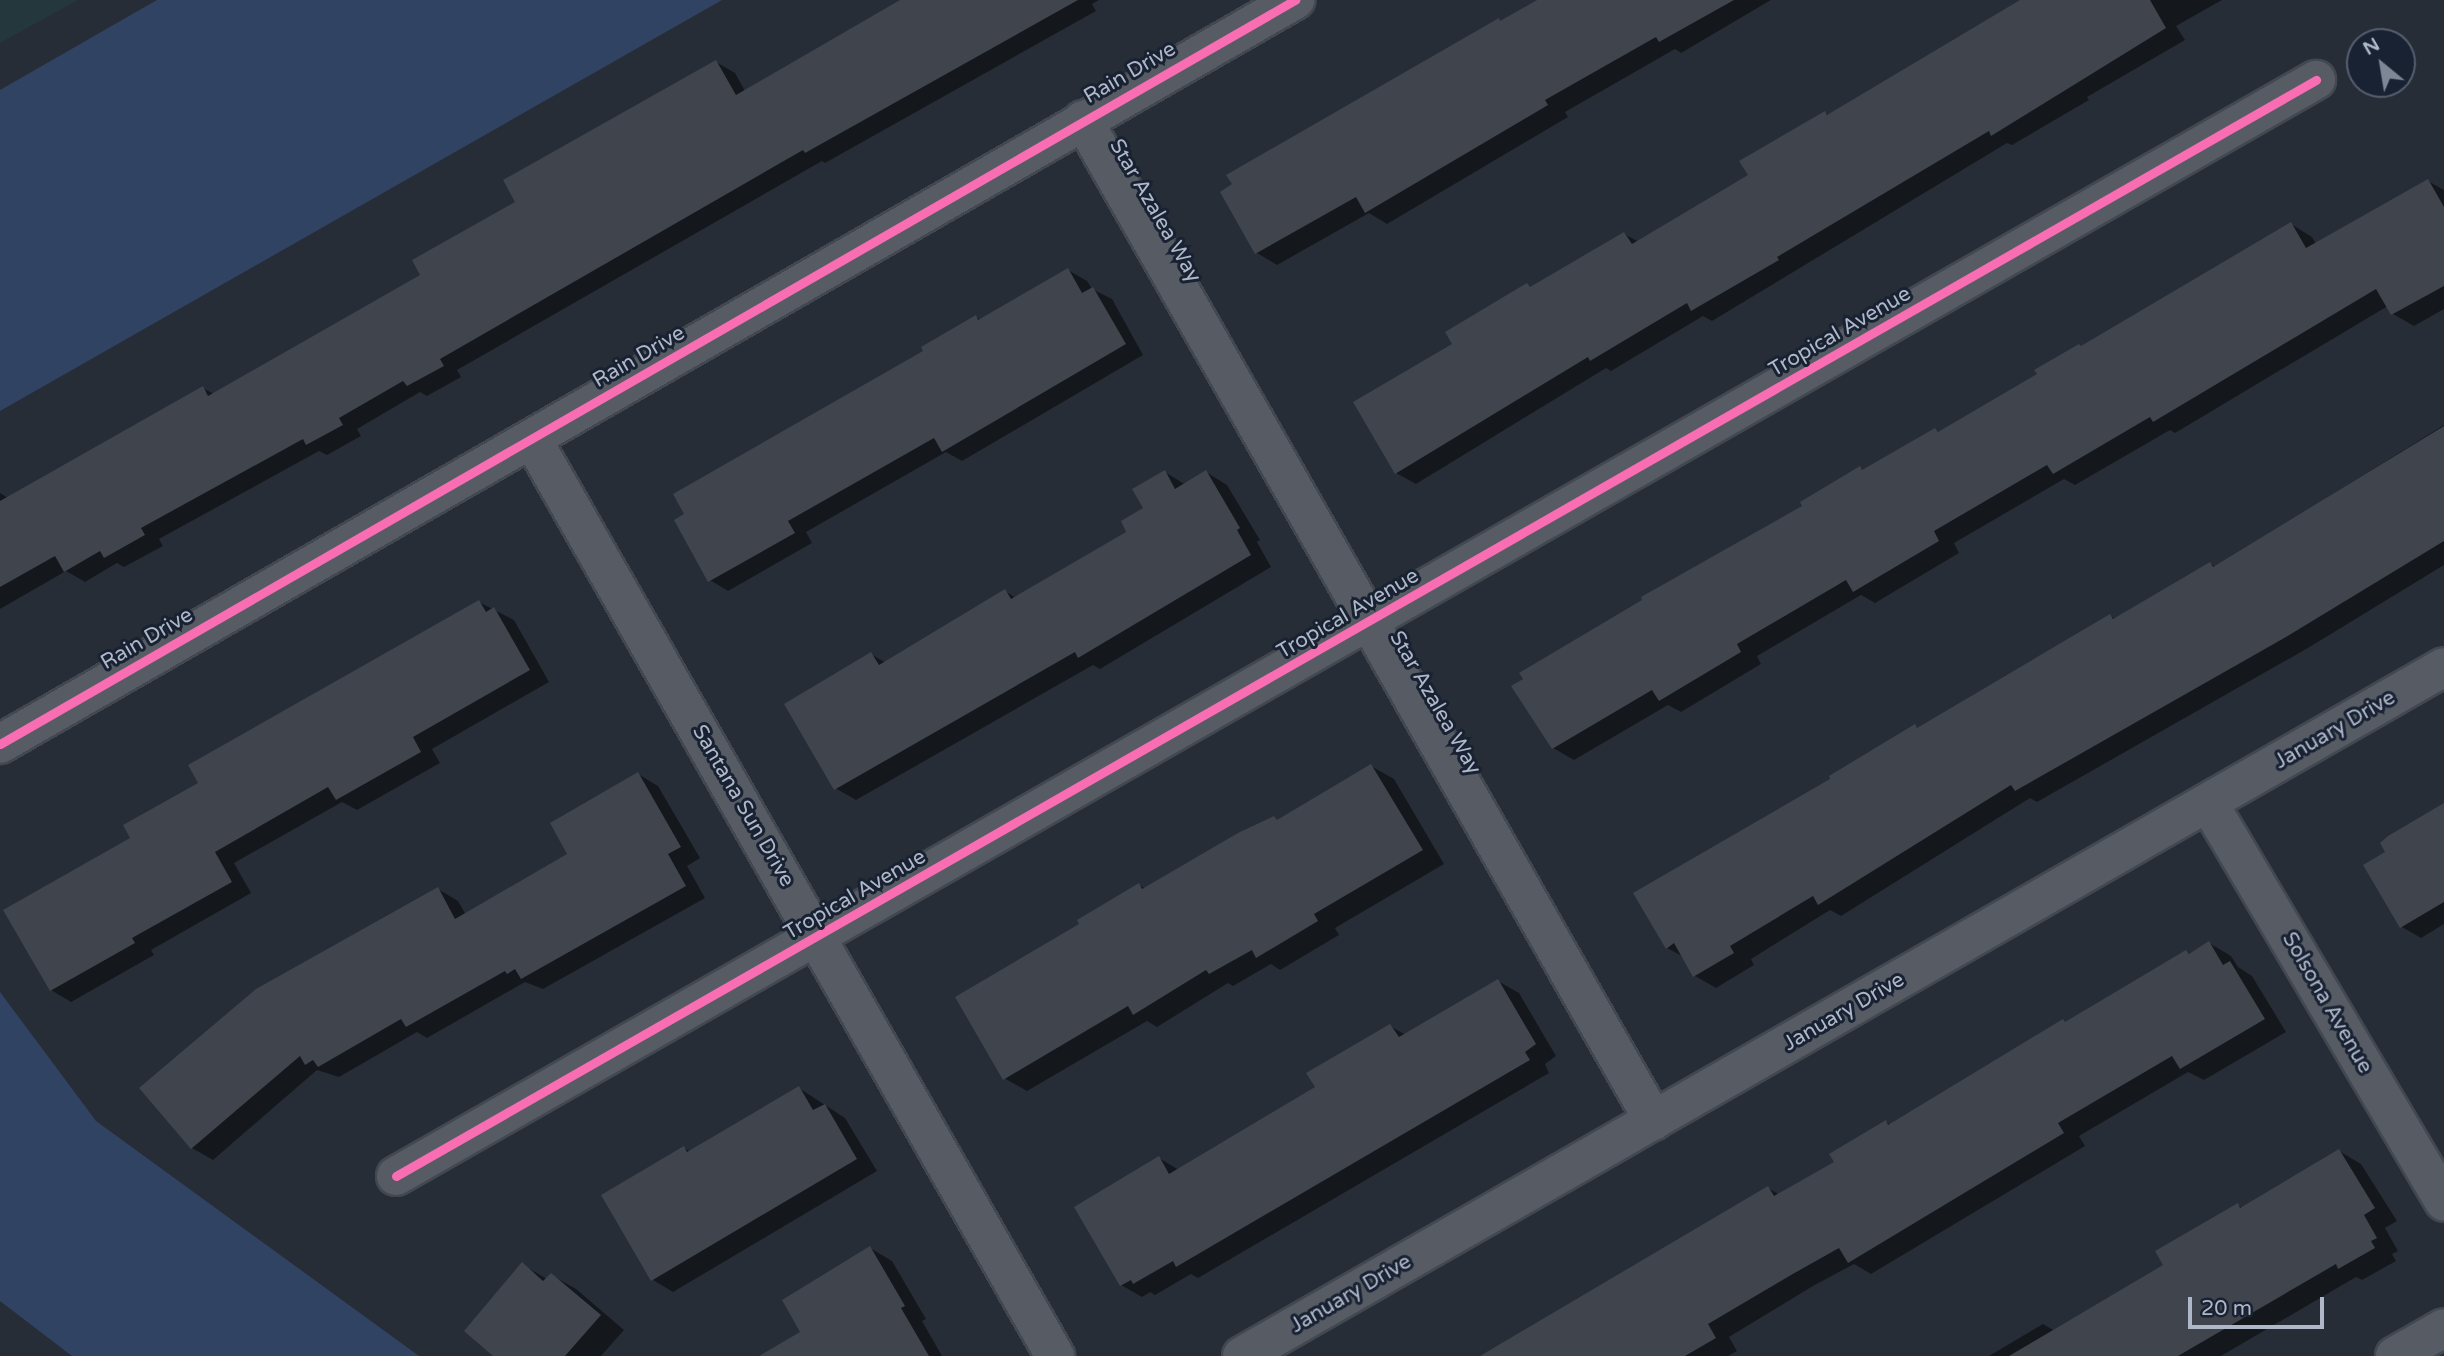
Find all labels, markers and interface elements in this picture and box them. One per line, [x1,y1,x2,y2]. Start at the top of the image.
north arrow [2346,28,2416,98]
text: N [2359,33,2384,60]
street label: Rain Drive [1080,37,1180,109]
street label: Star Azalea Way [1104,135,1206,287]
street label: Tropical Avenue [1765,281,1915,383]
street label: Rain Drive [589,321,689,393]
street label: Tropical Avenue [1273,563,1423,665]
street label: Rain Drive [97,603,197,675]
street label: Star Azalea Way [1384,627,1486,779]
street label: January Drive [2270,685,2400,775]
street label: Santana Sun Drive [686,721,800,891]
street label: Tropical Avenue [780,844,930,946]
street label: Solsona Avenue [2276,928,2378,1078]
street label: January Drive [1779,967,1909,1057]
street label: January Drive [1286,1249,1416,1339]
scale bar [2192,1282,2328,1326]
text: 20 m [2201,1296,2252,1321]

